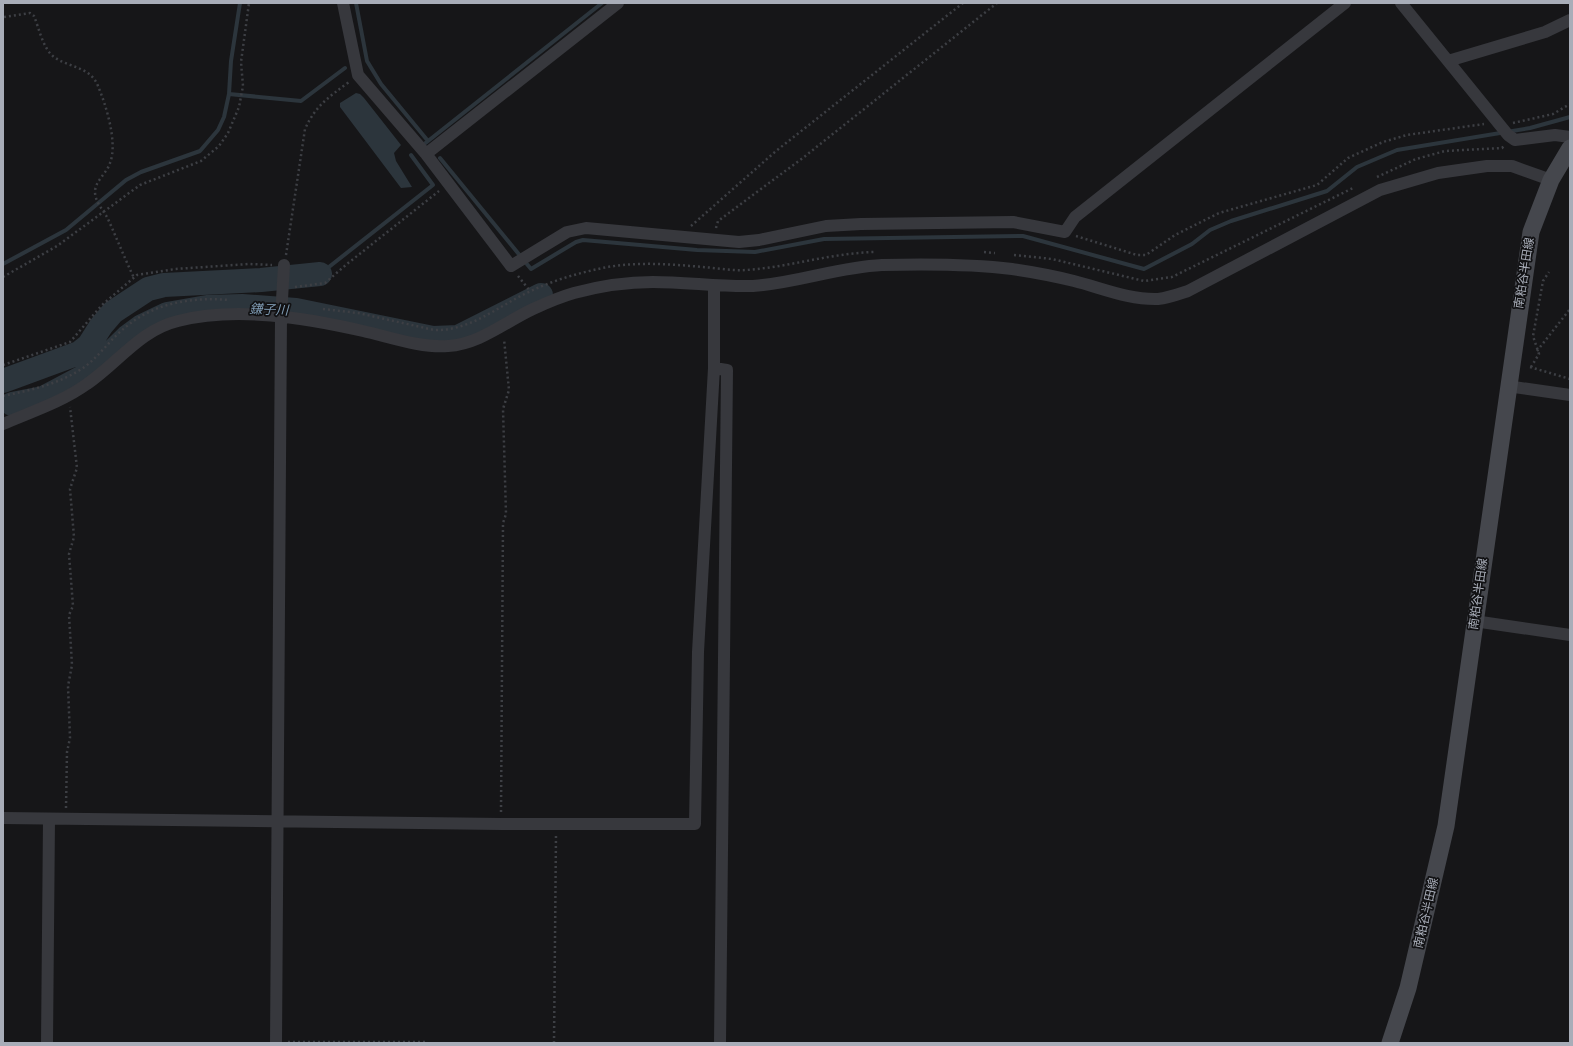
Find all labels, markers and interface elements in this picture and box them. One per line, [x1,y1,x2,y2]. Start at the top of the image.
street label: 南粕谷半田線 [1509,236,1538,310]
water label: 鎌子川 [249,299,291,319]
street label: 南粕谷半田線 [1464,557,1491,631]
street label: 南粕谷半田線 [1409,876,1442,950]

